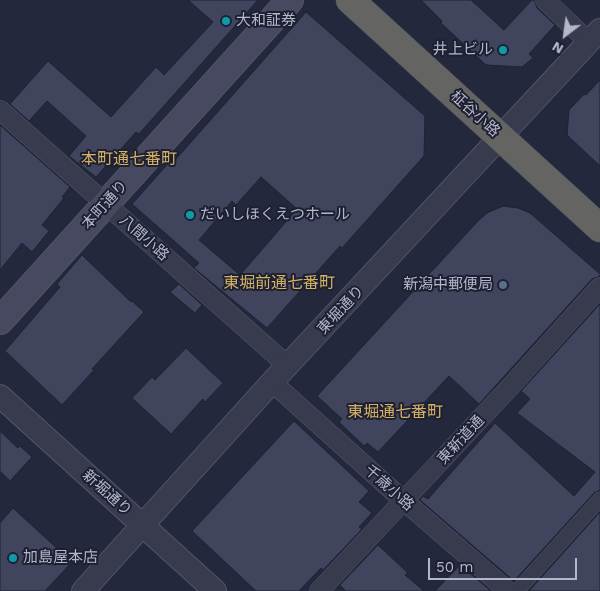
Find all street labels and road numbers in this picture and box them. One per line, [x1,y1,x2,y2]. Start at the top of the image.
street label: 柾谷小路 [447,87,503,141]
street label: 本町通り [78,177,132,233]
street label: 八間小路 [116,211,172,265]
street label: 東堀通り [314,282,368,338]
street label: 東新道通 [434,412,488,468]
street label: 千歳小路 [361,461,417,515]
street label: 新堀通り [79,466,135,520]

